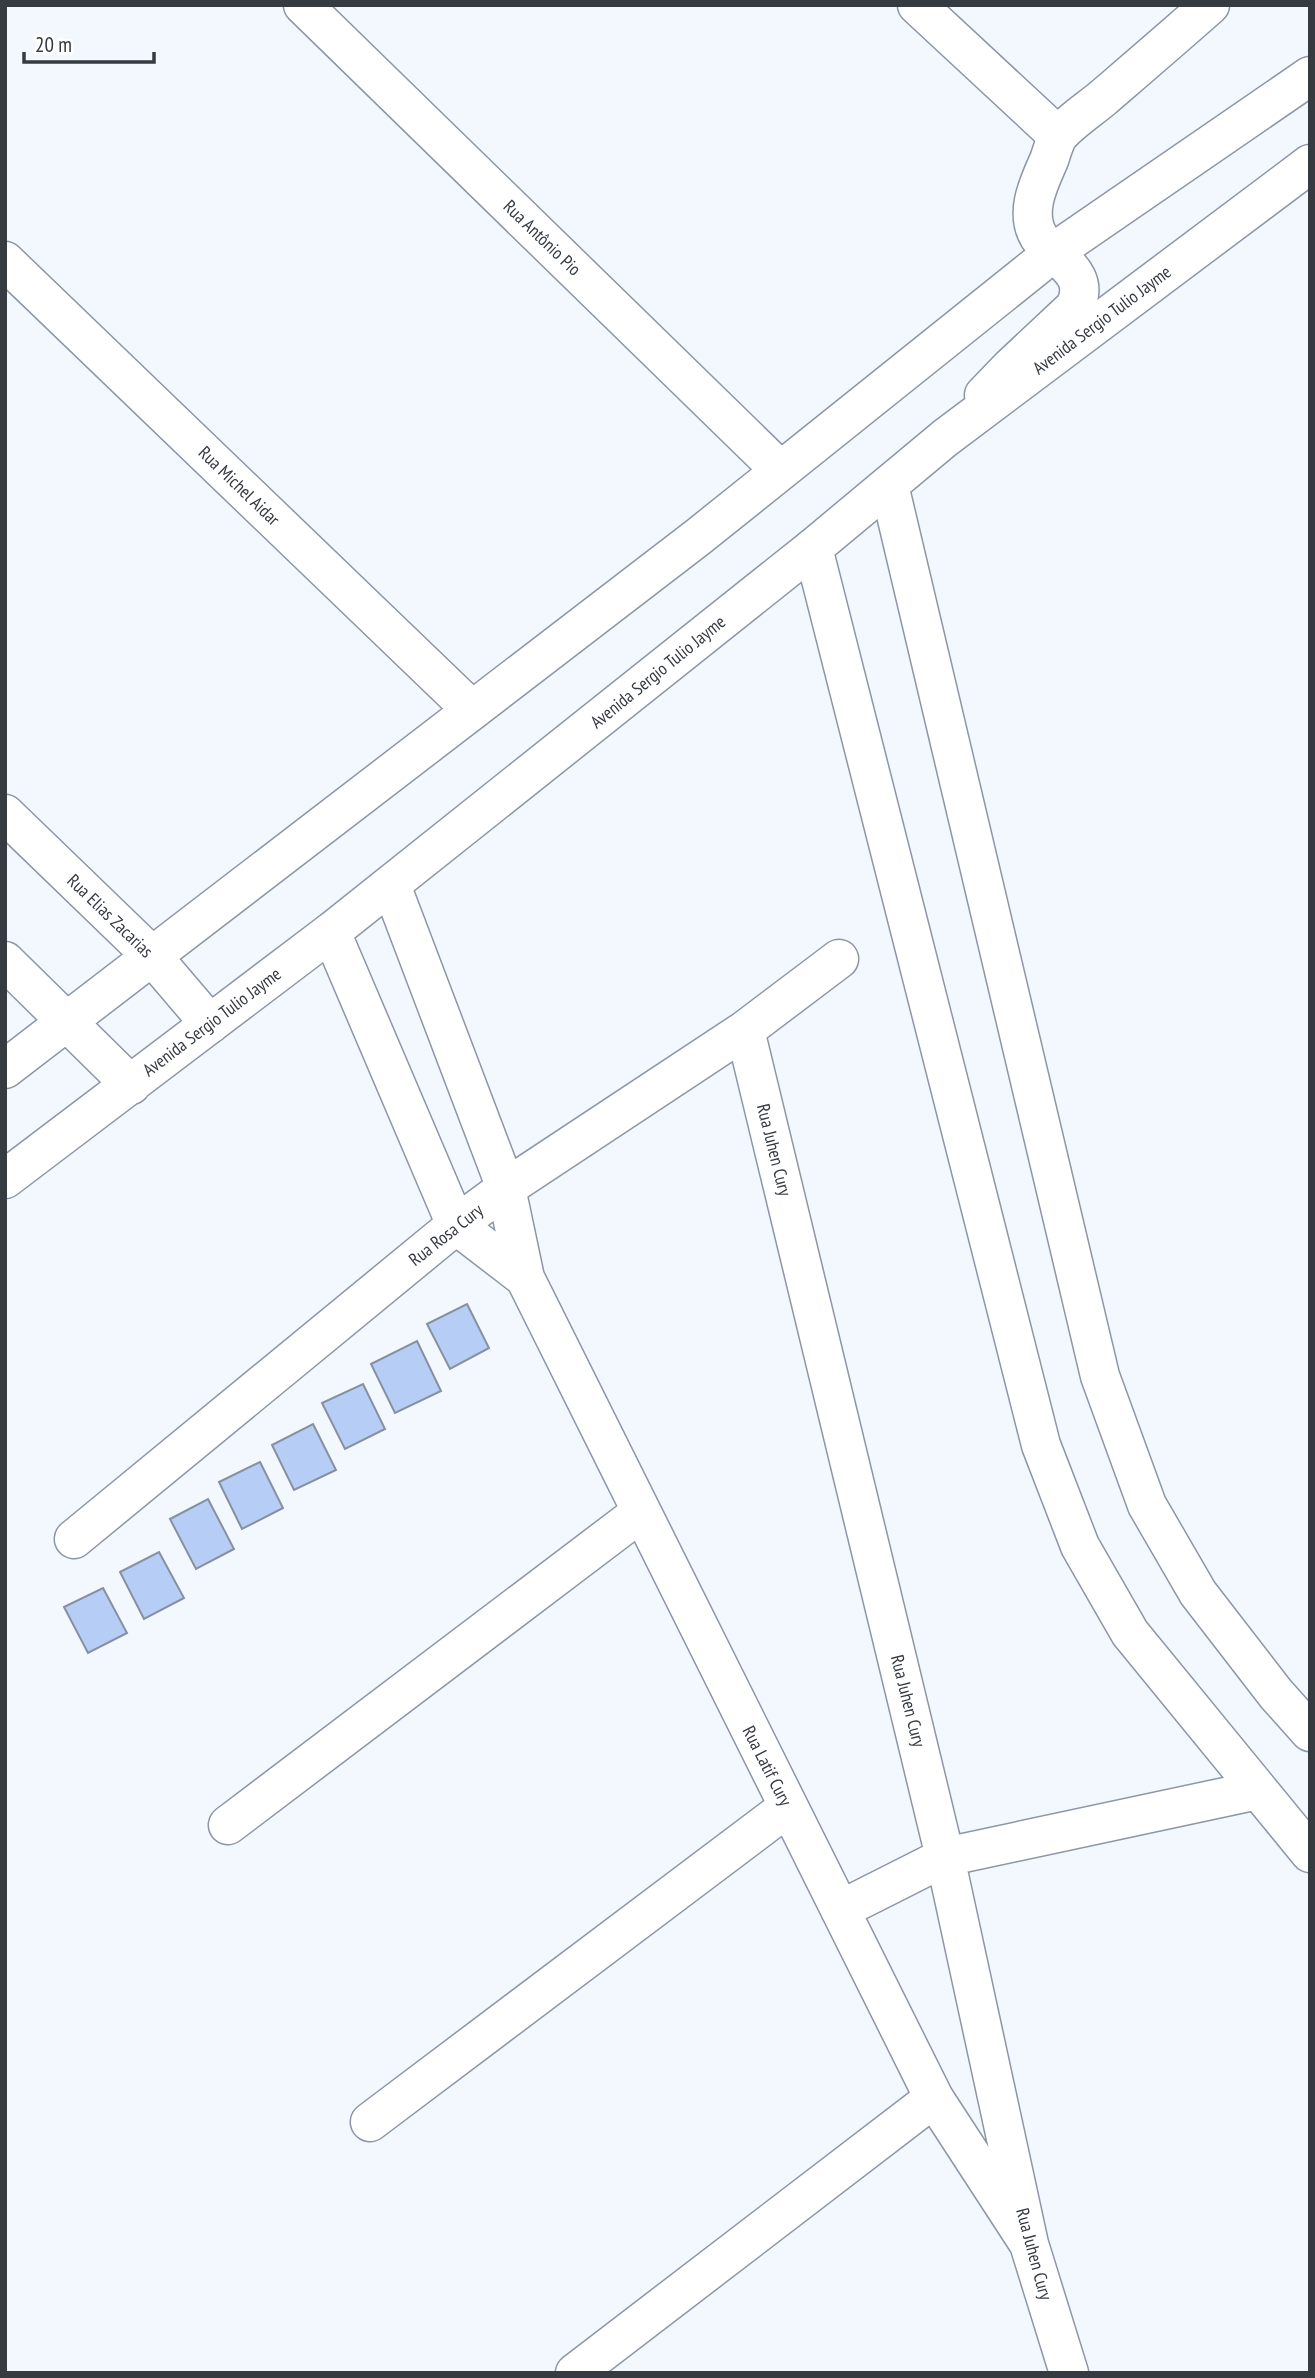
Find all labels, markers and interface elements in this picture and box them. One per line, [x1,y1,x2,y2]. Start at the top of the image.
scale bar [24,21,154,65]
text: 20 m [35,31,72,58]
street label: Rua Antônio Pio [499,195,586,281]
street label: Avenida Sergio Tulio Jayme [1028,260,1175,379]
street label: Rua Michel Aidar [194,441,285,530]
street label: Avenida Sergio Tulio Jayme [585,610,730,733]
street label: Rua Elias Zacarias [63,869,158,962]
street label: Avenida Sergio Tulio Jayme [138,962,285,1081]
street label: Rua Juhen Cury [752,1101,797,1199]
street label: Rua Rosa Cury [404,1198,488,1271]
street label: Rua Juhen Cury [886,1652,931,1750]
street label: Rua Latif Cury [738,1722,797,1810]
street label: Rua Juhen Cury [1011,2205,1058,2303]

